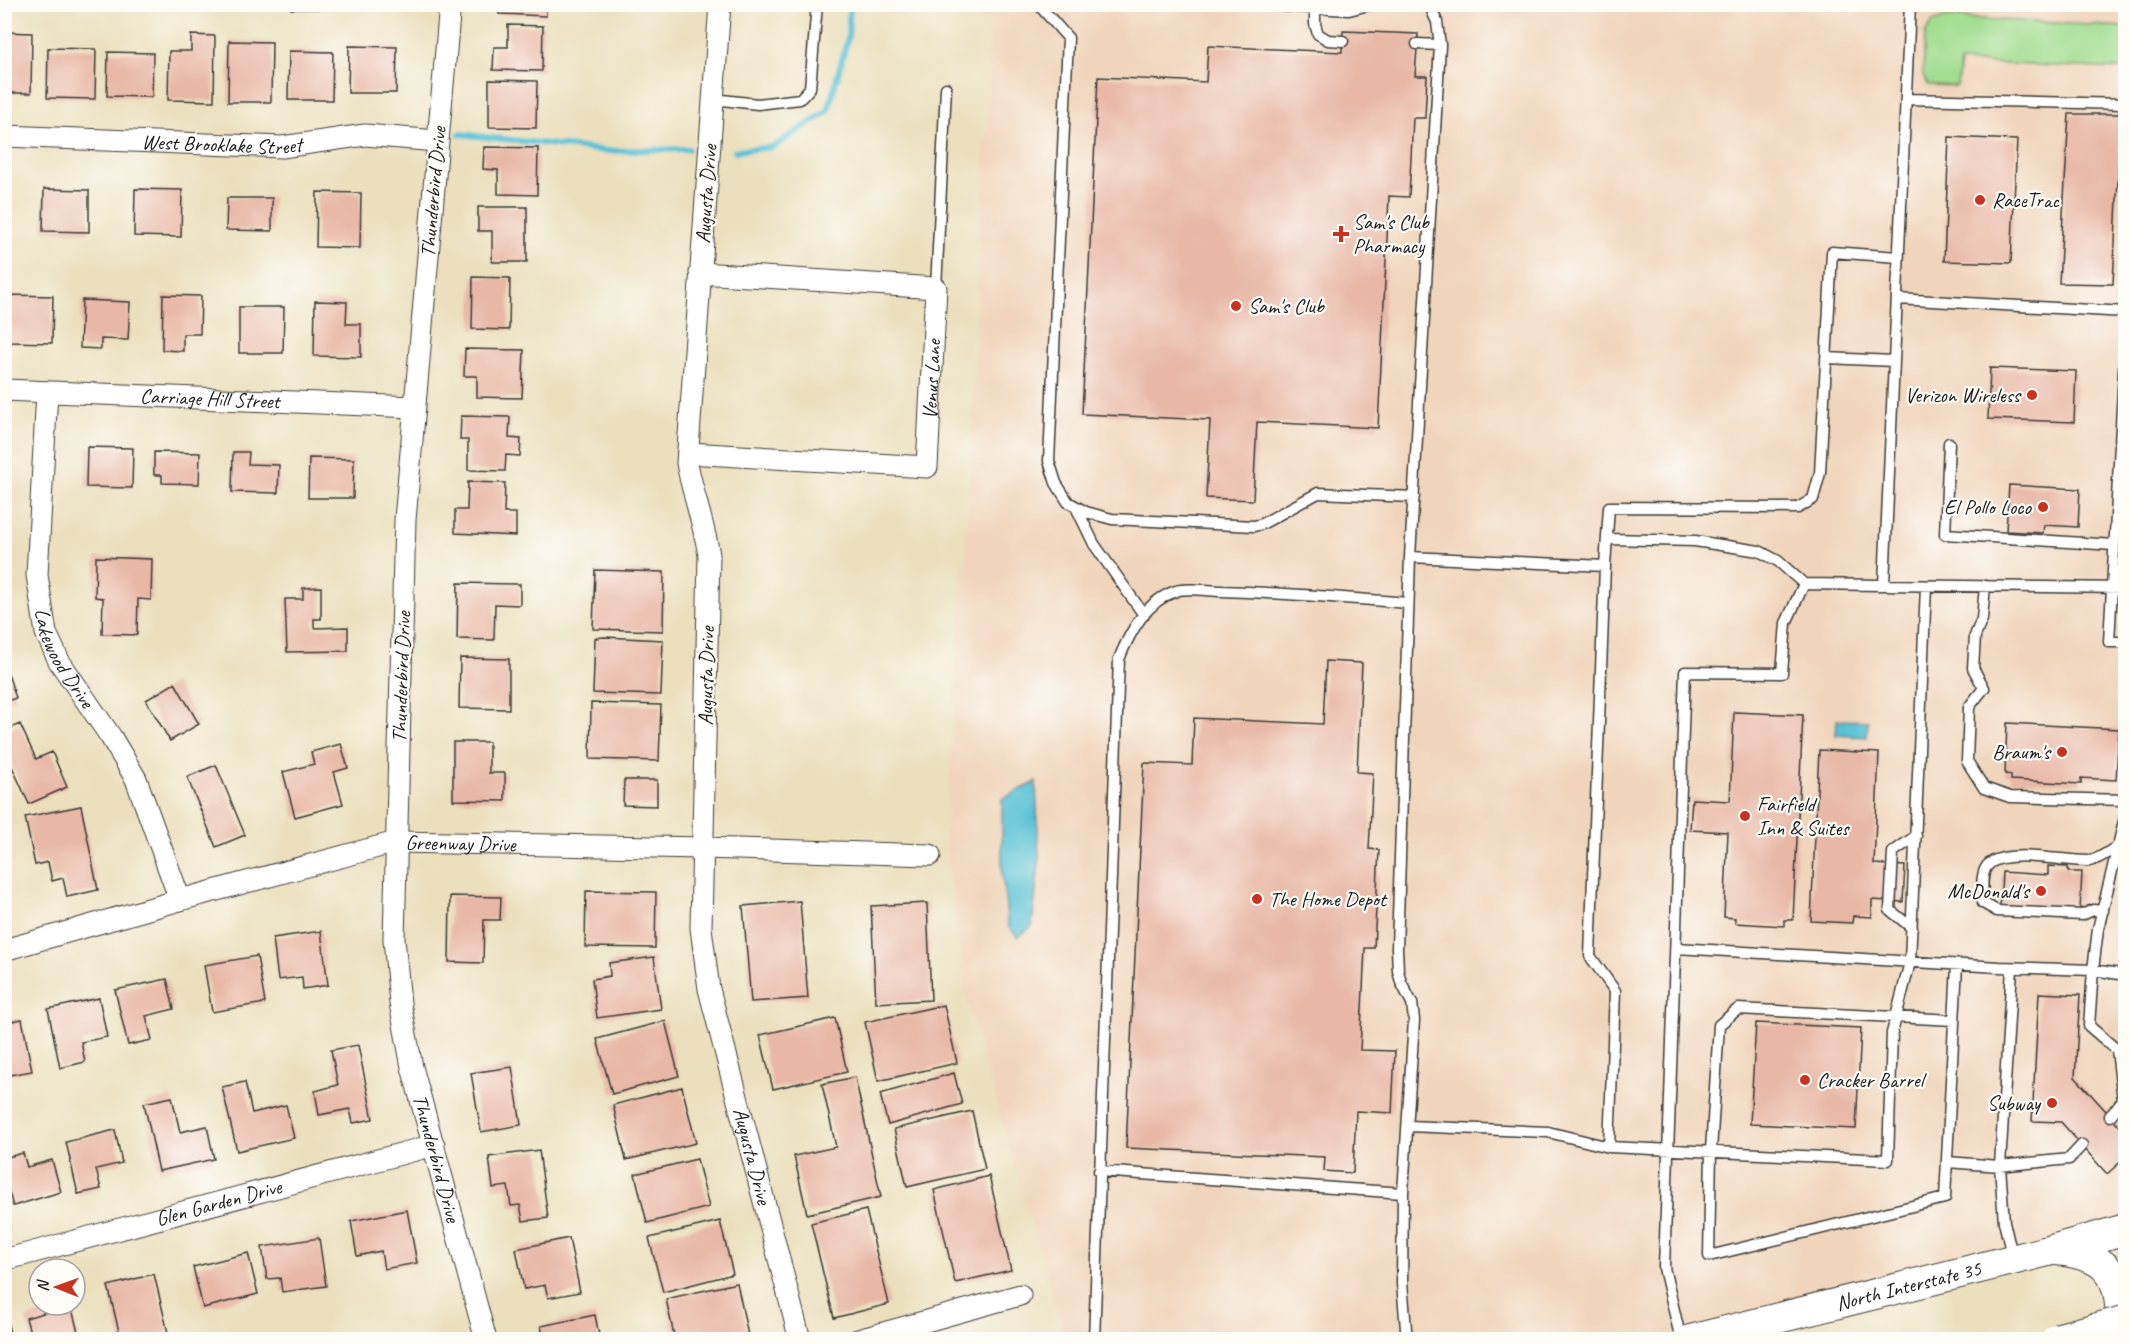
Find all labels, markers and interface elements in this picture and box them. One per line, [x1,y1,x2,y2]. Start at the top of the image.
street label: Thunderbird Drive [414,124,452,258]
street label: West Brooklake Street [141,128,307,160]
street label: Augusta Drive [690,143,722,244]
place label: RaceTrac [1992,187,2060,213]
marker: RaceTrac [1973,193,1987,207]
place label: Sam's Club Pharmacy [1353,209,1431,259]
marker: Sam's Club Pharmacy [1334,227,1348,241]
place label: Sam's Club [1248,293,1326,319]
marker: Sam's Club [1229,299,1243,313]
street label: Venus Lane [916,337,946,420]
place label: Verizon Wireless [1905,382,2022,408]
street label: Carriage Hill Street [140,383,282,414]
marker: Verizon Wireless [2025,388,2039,402]
place label: El Pollo Loco [1944,494,2033,520]
marker: El Pollo Loco [2036,500,2050,514]
street label: Lakewood Drive [29,607,101,714]
street label: Thunderbird Drive [386,610,416,743]
street label: Augusta Drive [692,625,720,726]
place label: Braum's [1992,739,2052,765]
marker: Braum's [2055,745,2069,759]
place label: Fairfield Inn & Suites [1757,791,1850,841]
marker: Fairfield Inn & Suites [1738,809,1752,823]
street label: Greenway Drive [405,829,517,857]
place label: McDonald's [1948,878,2031,904]
marker: McDonald's [2034,884,2048,898]
place label: The Home Depot [1269,886,1388,912]
marker: The Home Depot [1250,892,1264,906]
place label: Cracker Barrel [1817,1067,1927,1093]
marker: Cracker Barrel [1798,1073,1812,1087]
place label: Subway [1987,1090,2042,1116]
street label: Thunderbird Drive [407,1092,467,1226]
marker: Subway [2045,1096,2059,1110]
street label: Augusta Drive [727,1105,778,1208]
street label: Glen Garden Drive [153,1173,285,1232]
street label: North Interstate 35 [1833,1255,1985,1316]
north arrow [27,1257,87,1317]
text: N [33,1279,53,1292]

